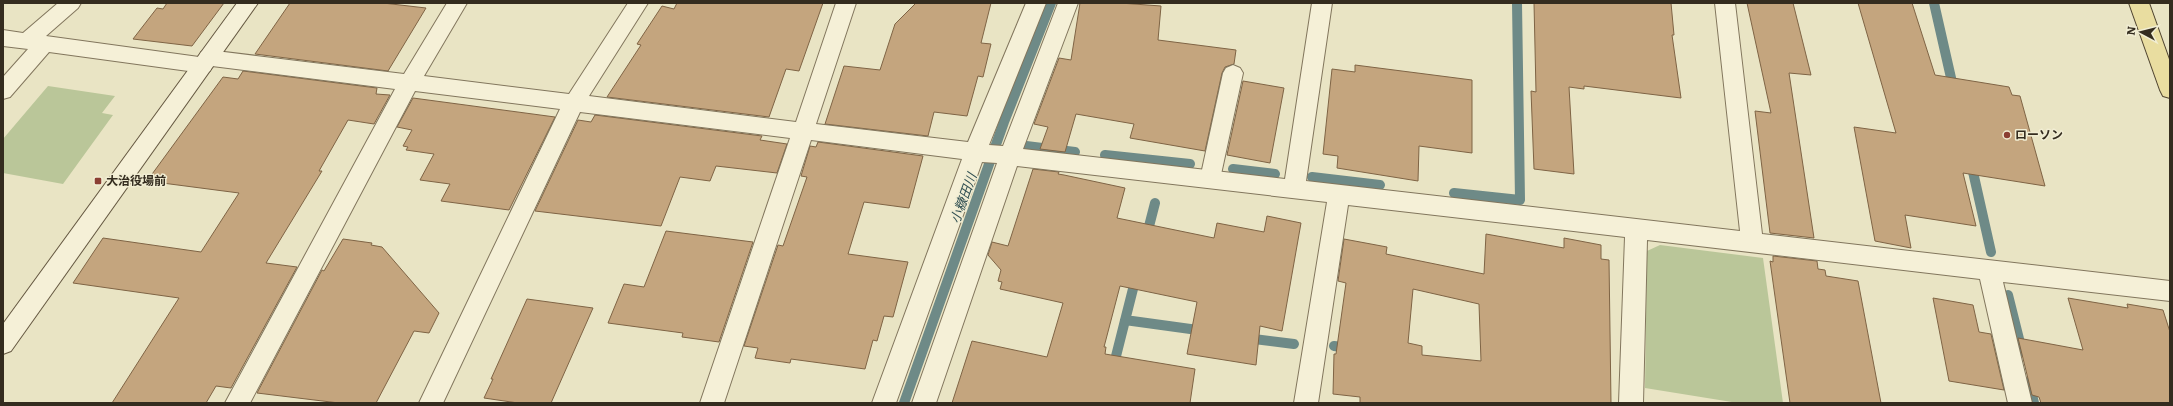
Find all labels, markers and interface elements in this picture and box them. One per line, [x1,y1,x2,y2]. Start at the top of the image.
north arrow [2121,12,2161,52]
text: N [2122,25,2139,36]
place label: ローソン [2015,125,2063,143]
marker: ローソン [2002,130,2012,140]
water label: 小糠田川 [945,168,981,226]
place label: 大治役場前 [106,171,166,189]
marker: 大治役場前 [93,176,103,186]

